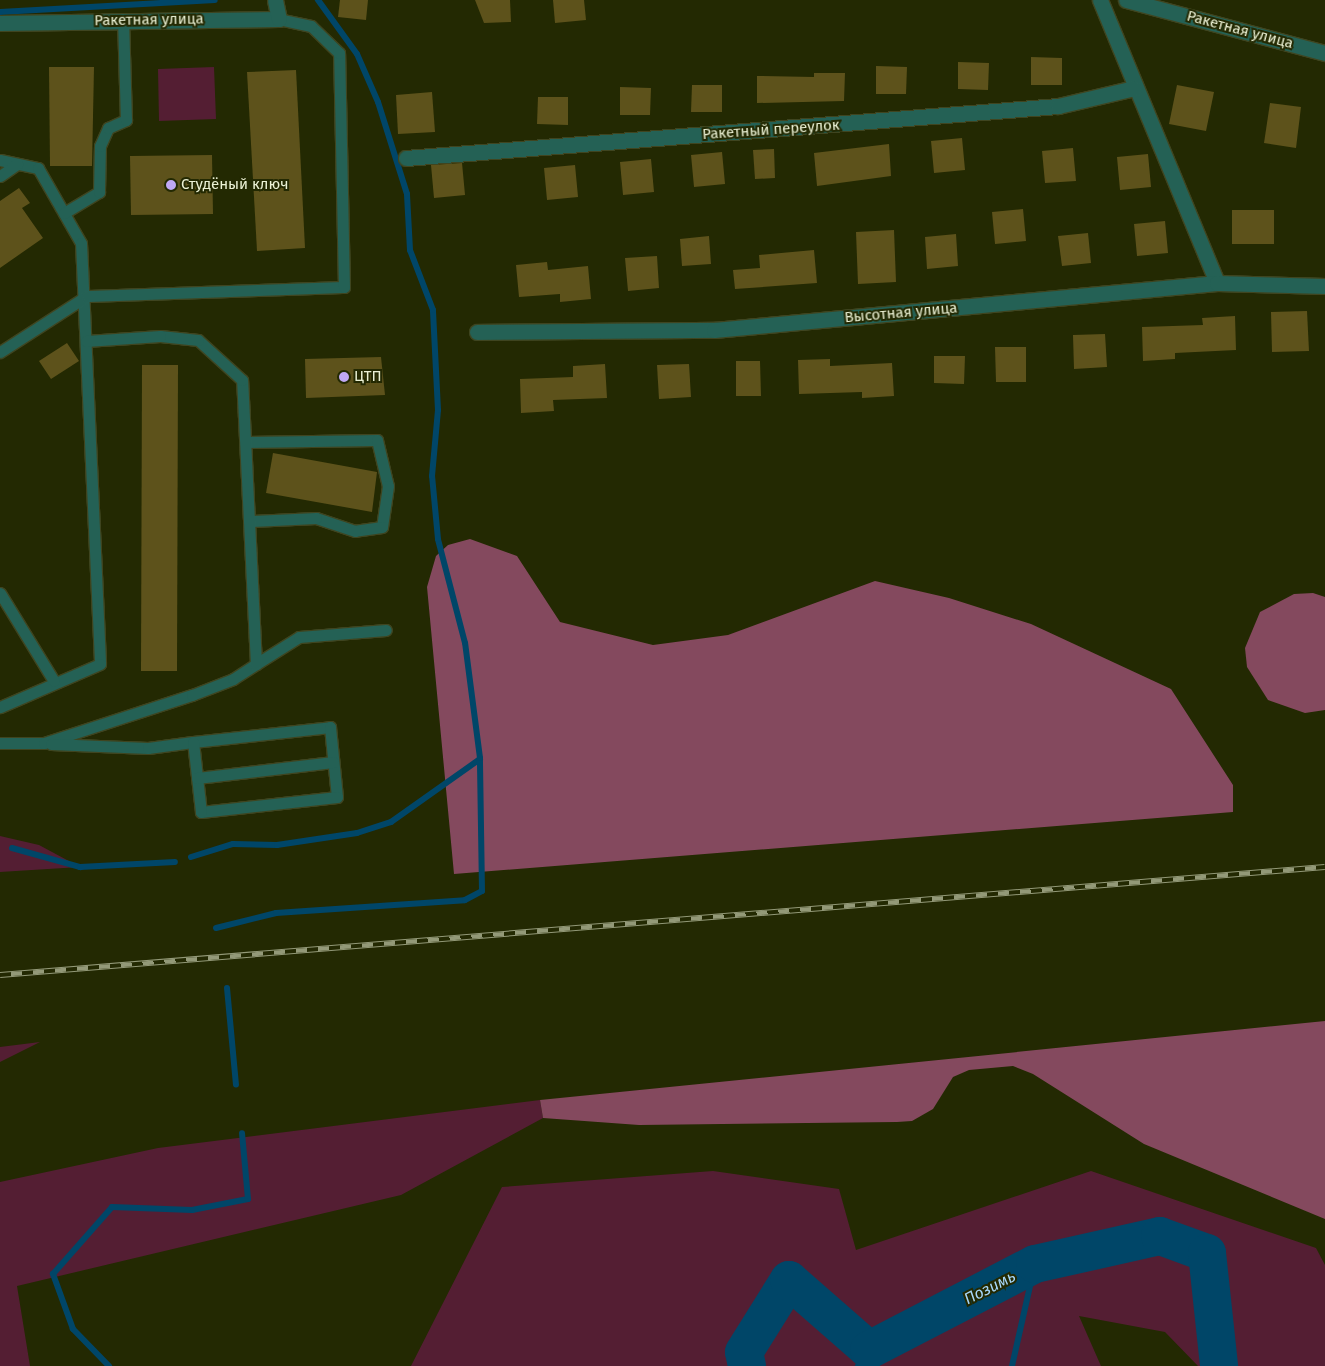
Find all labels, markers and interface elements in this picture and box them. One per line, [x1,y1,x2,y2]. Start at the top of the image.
street label: Ракетная улица [1185,7,1295,53]
street label: Ракетная улица [94,10,204,30]
street label: Ракетный переулок [702,116,840,144]
place label: Студёный ключ [181,176,289,194]
marker: Студёный ключ [165,179,177,191]
street label: Высотная улица [844,299,958,327]
place label: ЦТП [354,368,382,386]
marker: ЦТП [338,371,350,383]
water label: Позимь [961,1267,1019,1309]

